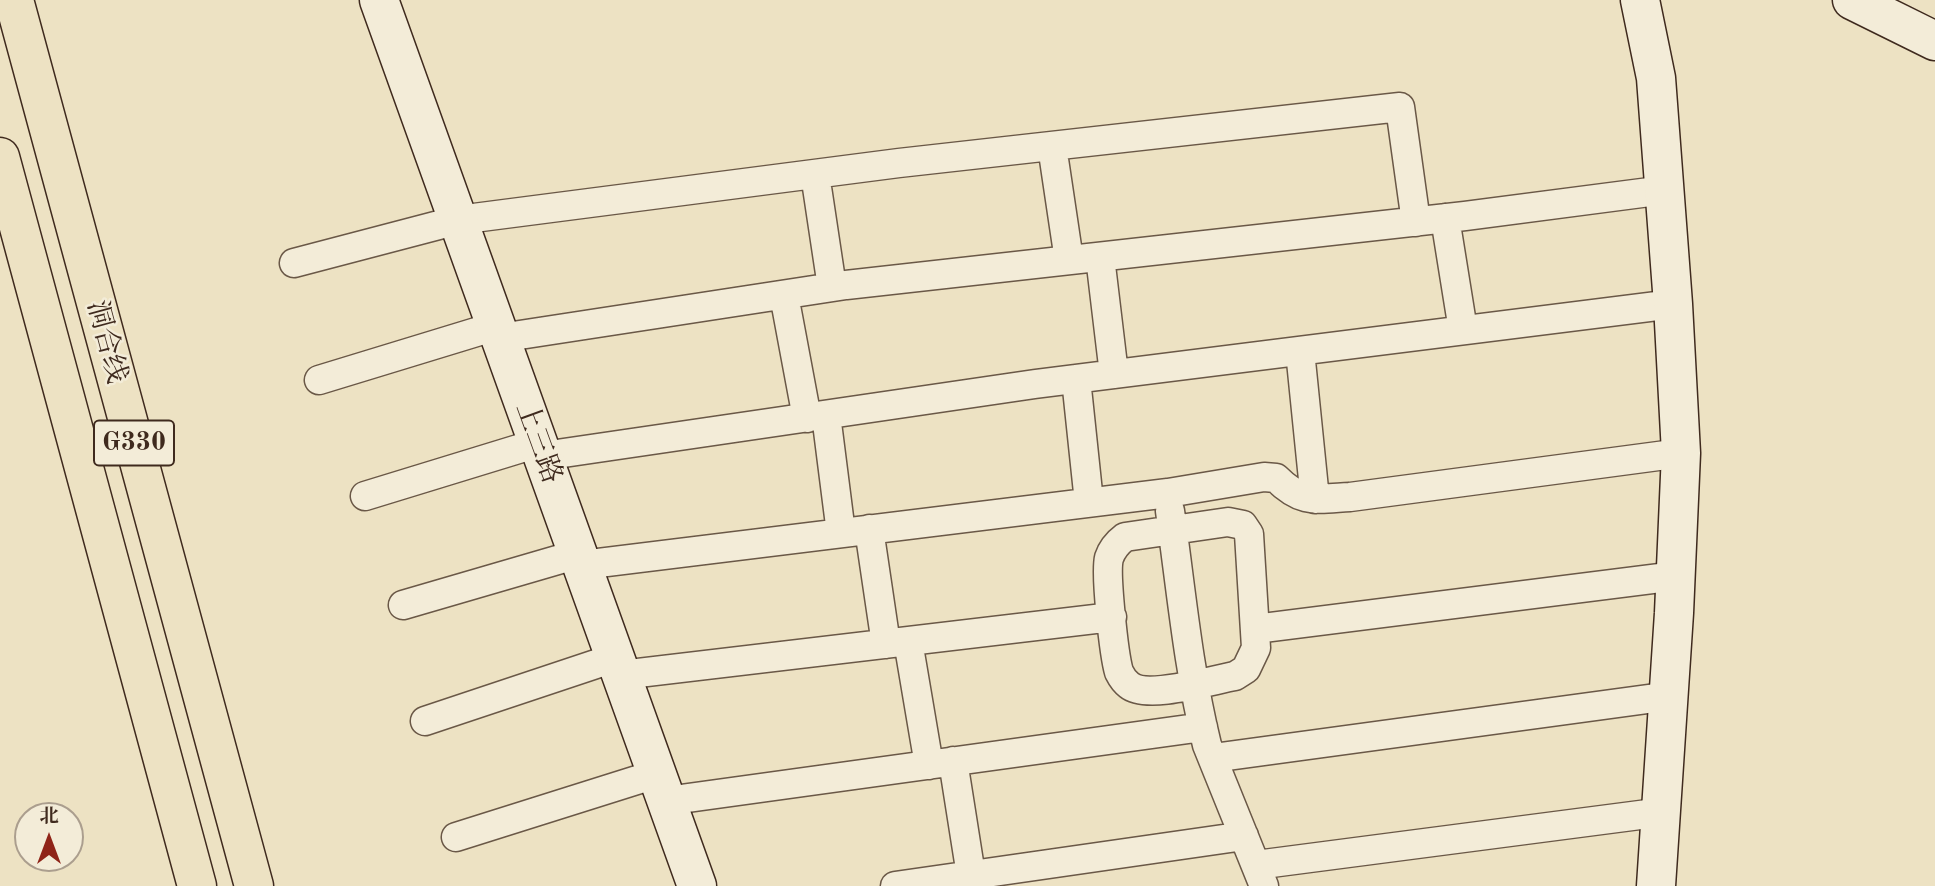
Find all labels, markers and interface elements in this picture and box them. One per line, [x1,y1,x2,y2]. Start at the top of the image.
street label: 洞合线 [79,297,133,387]
street label: 上三路 [508,398,568,488]
road number: G330 [94,420,174,466]
north arrow [14,802,84,872]
text: 北 [39,808,59,827]

